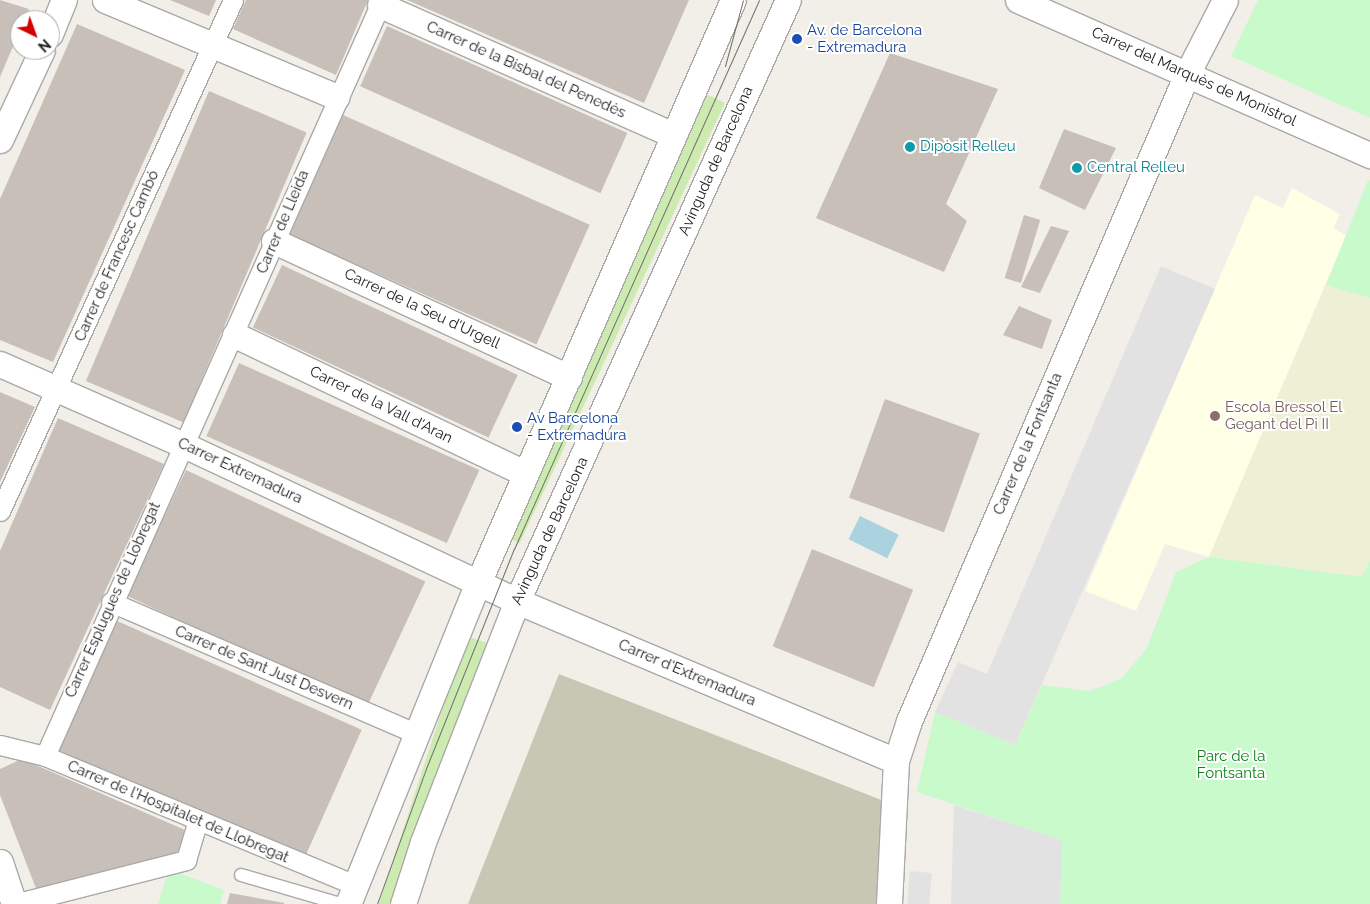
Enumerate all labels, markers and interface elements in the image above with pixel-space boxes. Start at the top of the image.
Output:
north arrow [10,10,60,60]
street label: Carrer de la Bisbal del Penedès [423,18,629,122]
place label: Av. de Barcelona - Extremadura [807,21,922,56]
street label: Carrer del Marquès de Monistrol [1088,23,1300,131]
marker: Av. de Barcelona - Extremadura [791,33,803,45]
text: N [35,36,54,55]
street label: Avinguda de Barcelona [675,84,757,238]
place label: Dipòsit Relleu [920,138,1016,156]
marker: Dipòsit Relleu [904,141,916,153]
place label: Central Relleu [1087,159,1185,177]
marker: Central Relleu [1071,162,1083,174]
street label: Carrer de Lleida [253,167,313,277]
street label: Carrer de Francesc Cambó [71,168,163,344]
street label: Carrer de la Seu d'Urgell [341,265,503,353]
street label: Carrer de la Vall d'Aran [306,362,456,448]
street label: Carrer de la Fontsanta [990,370,1066,518]
place label: Escola Bressol El Gegant del Pi II [1225,398,1343,433]
place label: Av Barcelona - Extremadura [527,409,626,444]
marker: Escola Bressol El Gegant del Pi II [1209,410,1221,422]
marker: Av Barcelona - Extremadura [511,421,523,433]
street label: Carrer Extremadura [175,434,305,508]
street label: Avinguda de Barcelona [508,454,592,608]
street label: Carrer Esplugues de Llobregat [62,499,164,701]
street label: Carrer de Sant Just Desvern [172,622,356,714]
street label: Carrer d'Extremadura [615,636,759,710]
park label: Parc de la Fontsanta [1197,747,1265,782]
street label: Carrer de l'Hospitalet de Llobregat [64,757,292,867]

